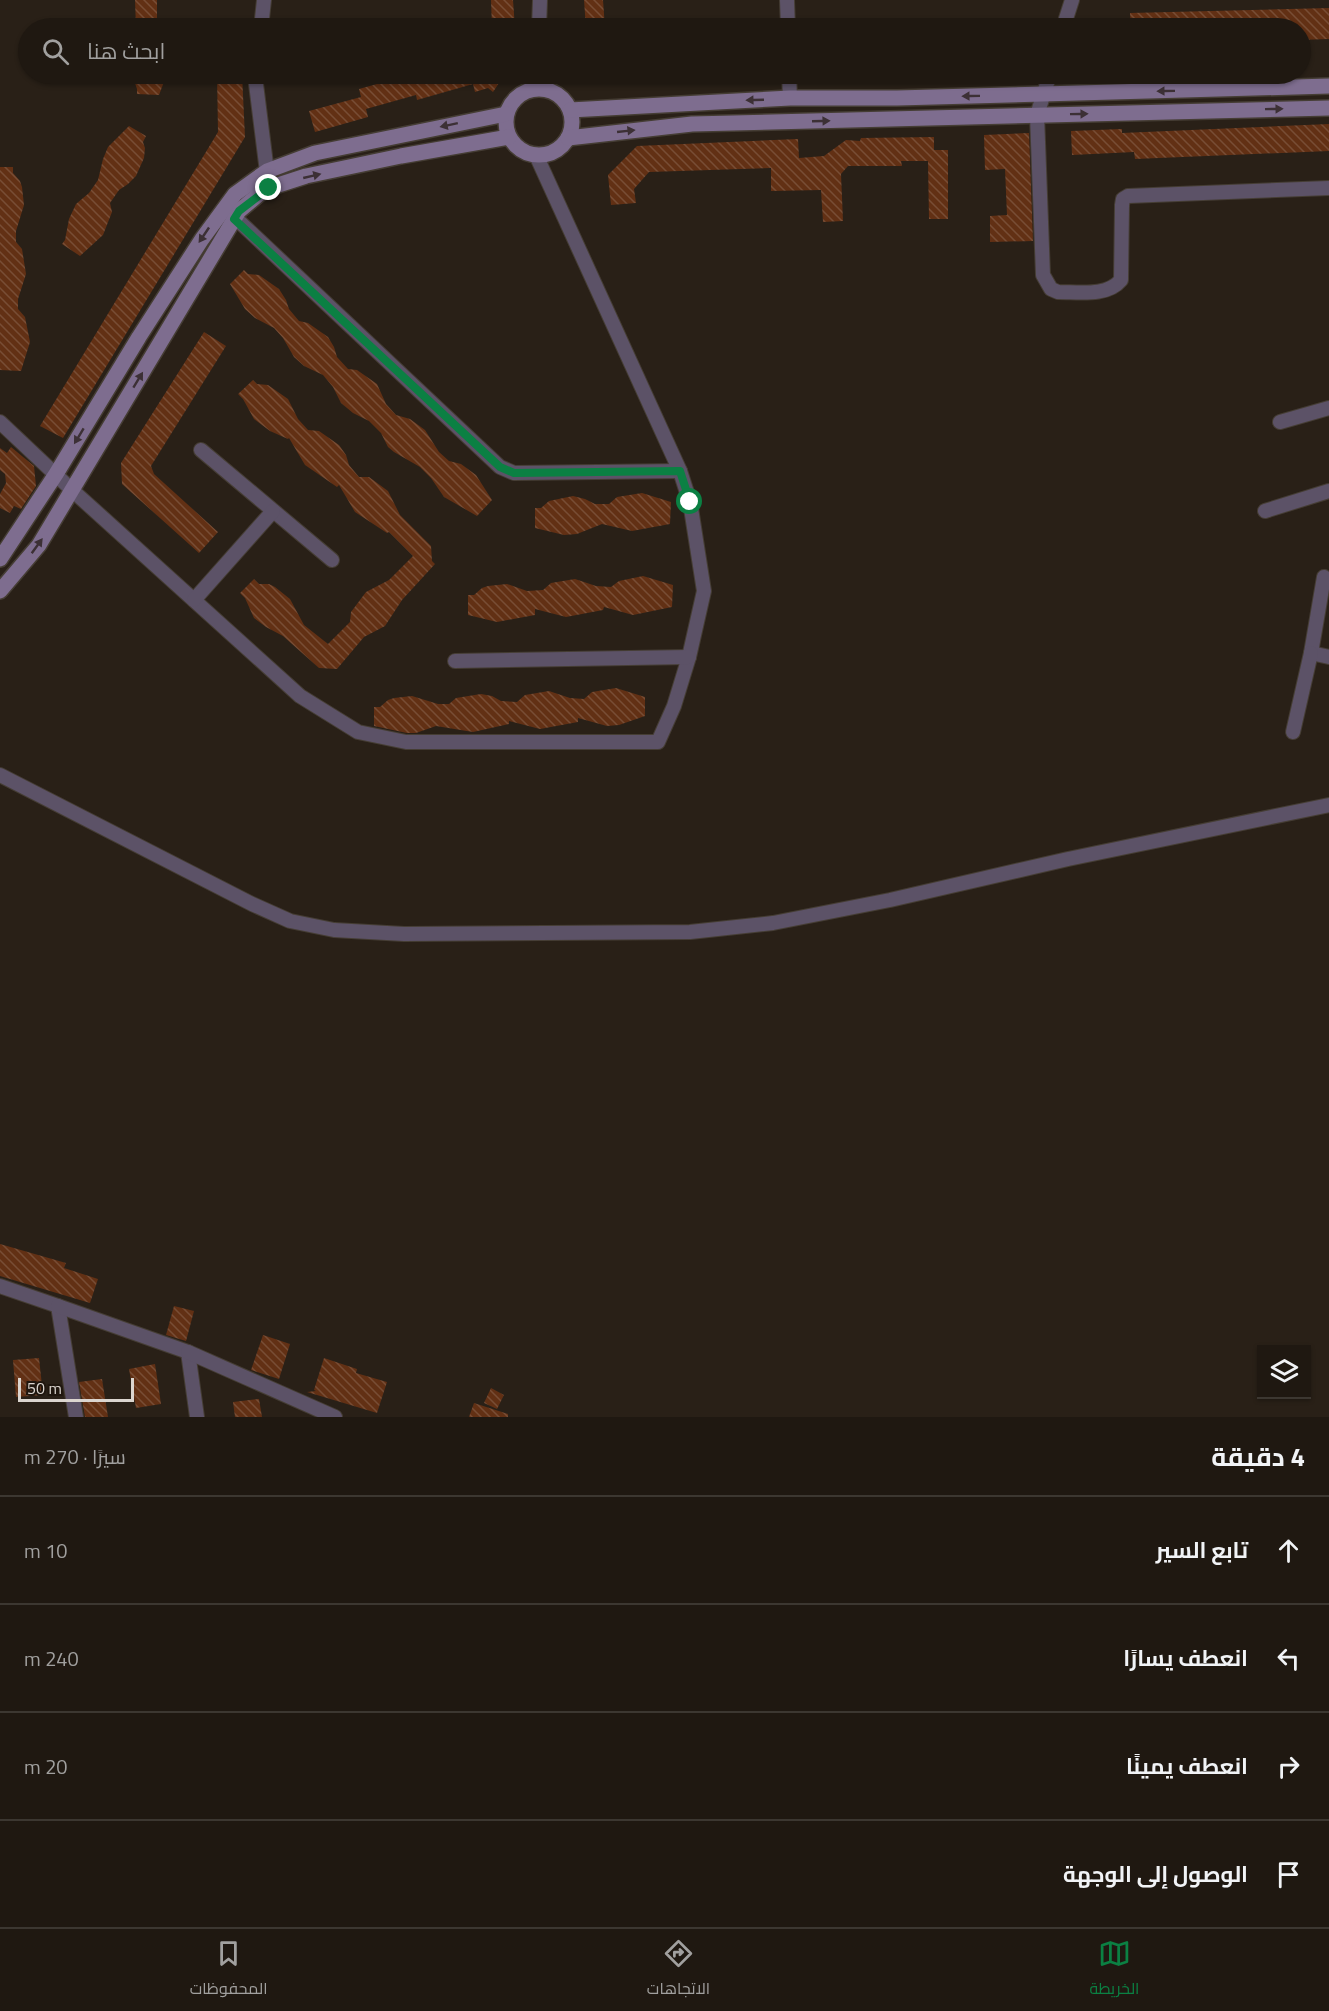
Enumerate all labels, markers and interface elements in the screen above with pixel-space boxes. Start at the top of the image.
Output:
search box [18,18,1311,84]
text: ابحث هنا [87,34,165,68]
icon: search [39,35,72,68]
one-way arrow [1156,86,1175,95]
one-way arrow [961,91,980,100]
one-way arrow [745,95,764,104]
one-way arrow [1264,104,1283,114]
one-way arrow [1069,109,1088,119]
one-way arrow [811,116,830,126]
one-way arrow [439,121,458,130]
one-way arrow [617,126,636,136]
one-way arrow [303,170,321,180]
route end [255,174,281,200]
one-way arrow [199,227,210,244]
one-way arrow [133,372,144,388]
one-way arrow [73,428,84,444]
route start [676,488,702,514]
one-way arrow [31,538,43,554]
map controls [1257,1345,1311,1399]
button: layers [1257,1345,1311,1399]
scale bar [18,1375,134,1402]
text: 50 m [27,1376,62,1400]
text: 4 دقيقة [1211,1437,1305,1476]
text: سيرًا · 270 m [24,1441,126,1472]
text: تابع السير [1156,1533,1248,1567]
icon: ahead [1272,1534,1305,1567]
text: 10 m [24,1535,68,1566]
text: انعطف يسارًا [1123,1641,1248,1675]
icon: left [1272,1642,1305,1675]
text: 240 m [24,1643,79,1674]
text: انعطف يمينًا [1126,1749,1248,1783]
icon: right [1272,1750,1305,1783]
text: 20 m [24,1751,68,1782]
text: الوصول إلى الوجهة [1063,1857,1248,1891]
icon: arrive [1272,1858,1305,1891]
tab: المحفوظات [190,1937,268,2003]
tab: الاتجاهات [647,1937,710,2003]
tab: الخريطة [1089,1937,1139,2003]

